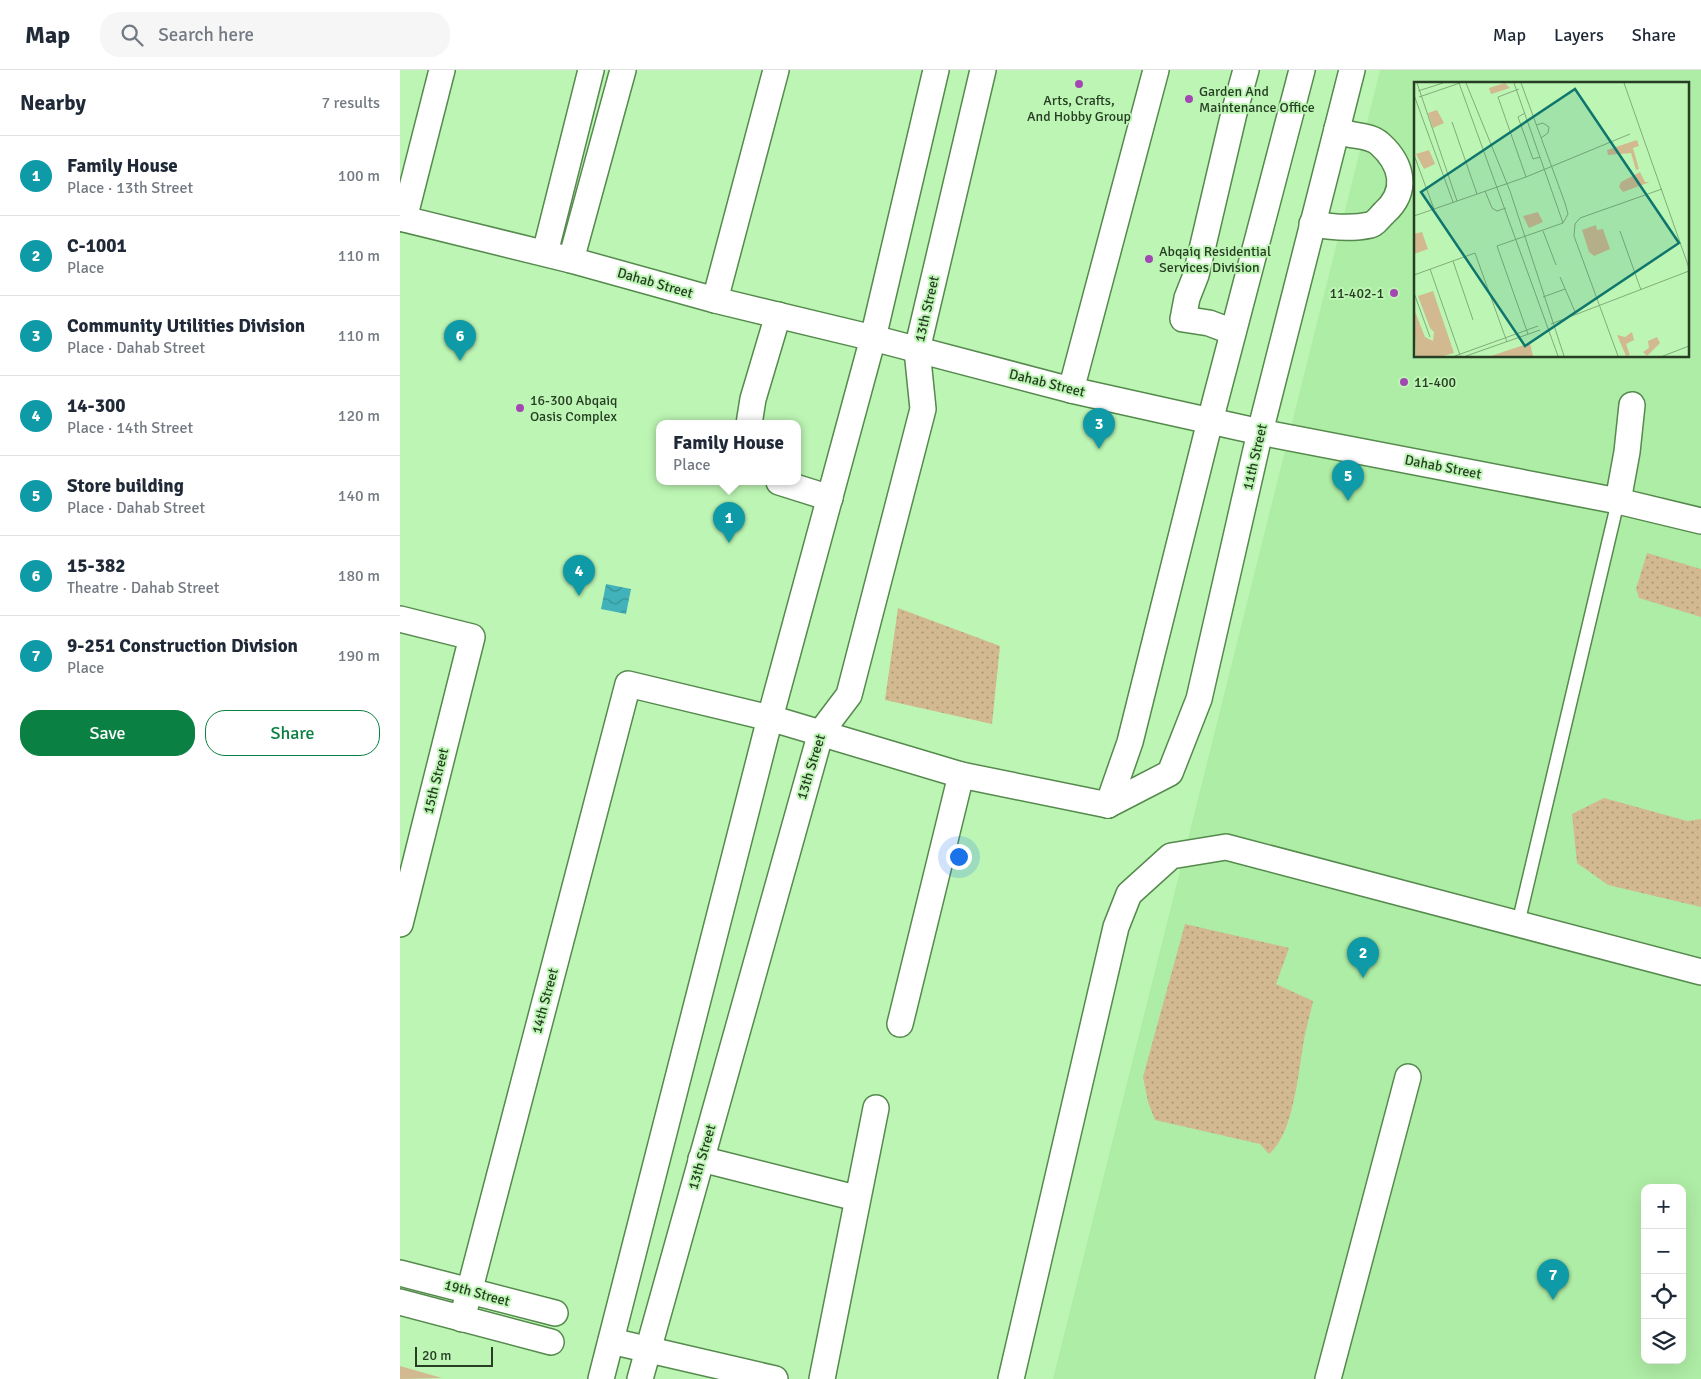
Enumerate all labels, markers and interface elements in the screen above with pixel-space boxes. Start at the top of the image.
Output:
search box [100,12,450,57]
text: Map [25,20,70,50]
icon: search [118,21,146,49]
text: Search here [158,23,254,47]
text: Map [1493,24,1526,46]
text: Layers [1554,24,1604,46]
text: Share [1632,24,1676,46]
marker: Arts, Crafts, And Hobby Group [1073,78,1085,90]
inset map [1414,82,1688,358]
place label: Garden And Maintenance Office [1199,83,1315,116]
text: Nearby [20,90,86,116]
place label: Arts, Crafts, And Hobby Group [1027,92,1131,125]
text: 7 results [321,93,380,113]
marker: Garden And Maintenance Office [1183,93,1195,105]
text: Family House [67,154,178,178]
text: 1 [32,166,40,186]
text: 100 m [338,166,380,186]
text: Place · 13th Street [67,178,193,198]
text: C-1001 [67,234,127,258]
place label: Abqaiq Residential Services Division [1159,243,1271,276]
text: 2 [32,246,40,266]
text: 110 m [338,246,380,266]
marker: Abqaiq Residential Services Division [1143,253,1155,265]
text: Place [67,258,104,278]
street label: Dahab Street [615,264,695,302]
street label: 13th Street [911,274,943,344]
place label: 11-402-1 [1329,285,1384,302]
marker: 11-402-1 [1388,287,1400,299]
text: Community Utilities Division [67,314,305,338]
pin: 6 [444,320,476,361]
text: 3 [32,326,40,346]
text: 110 m [338,326,380,346]
text: Place · Dahab Street [67,338,205,358]
street label: Dahab Street [1007,365,1087,401]
place label: 11-400 [1414,374,1456,391]
marker: 11-400 [1398,376,1410,388]
place label: 16-300 Abqaiq Oasis Complex [530,392,617,425]
text: 14-300 [67,394,125,418]
marker: 16-300 Abqaiq Oasis Complex [514,402,526,414]
text: 4 [32,406,40,426]
text: 120 m [338,406,380,426]
pin: 3 [1083,408,1115,449]
text: Place · 14th Street [67,418,193,438]
popup [656,420,801,485]
street label: 11th Street [1239,422,1271,492]
text: Family House [673,431,784,455]
street label: Dahab Street [1403,451,1483,483]
text: Place [673,455,710,475]
pin: 5 [1332,460,1364,501]
text: Store building [67,474,184,498]
text: 5 [32,486,40,506]
text: 140 m [338,486,380,506]
text: Place · Dahab Street [67,498,205,518]
pin: 1 [713,502,745,543]
text: 15-382 [67,554,125,578]
pin: 4 [563,555,595,596]
text: 6 [32,566,40,586]
text: 180 m [338,566,380,586]
text: Theatre · Dahab Street [67,578,219,598]
text: 9-251 Construction Division [67,634,298,658]
text: 7 [32,646,40,666]
text: 190 m [338,646,380,666]
text: Place [67,658,104,678]
button: Save [20,710,195,756]
button: Share [205,710,380,756]
street label: 13th Street [793,732,829,802]
street label: 15th Street [420,746,452,816]
your location [946,844,972,870]
pin: 2 [1347,937,1379,978]
street label: 14th Street [528,966,562,1036]
street label: 13th Street [685,1122,719,1192]
map controls [1641,1184,1686,1364]
button: + [1641,1184,1686,1229]
button: − [1641,1229,1686,1274]
pin: 7 [1537,1259,1569,1300]
button: locate [1641,1274,1686,1319]
street label: 19th Street [442,1276,512,1310]
button: layers [1641,1319,1686,1364]
scale bar [415,1344,492,1367]
text: 20 m [422,1347,451,1364]

